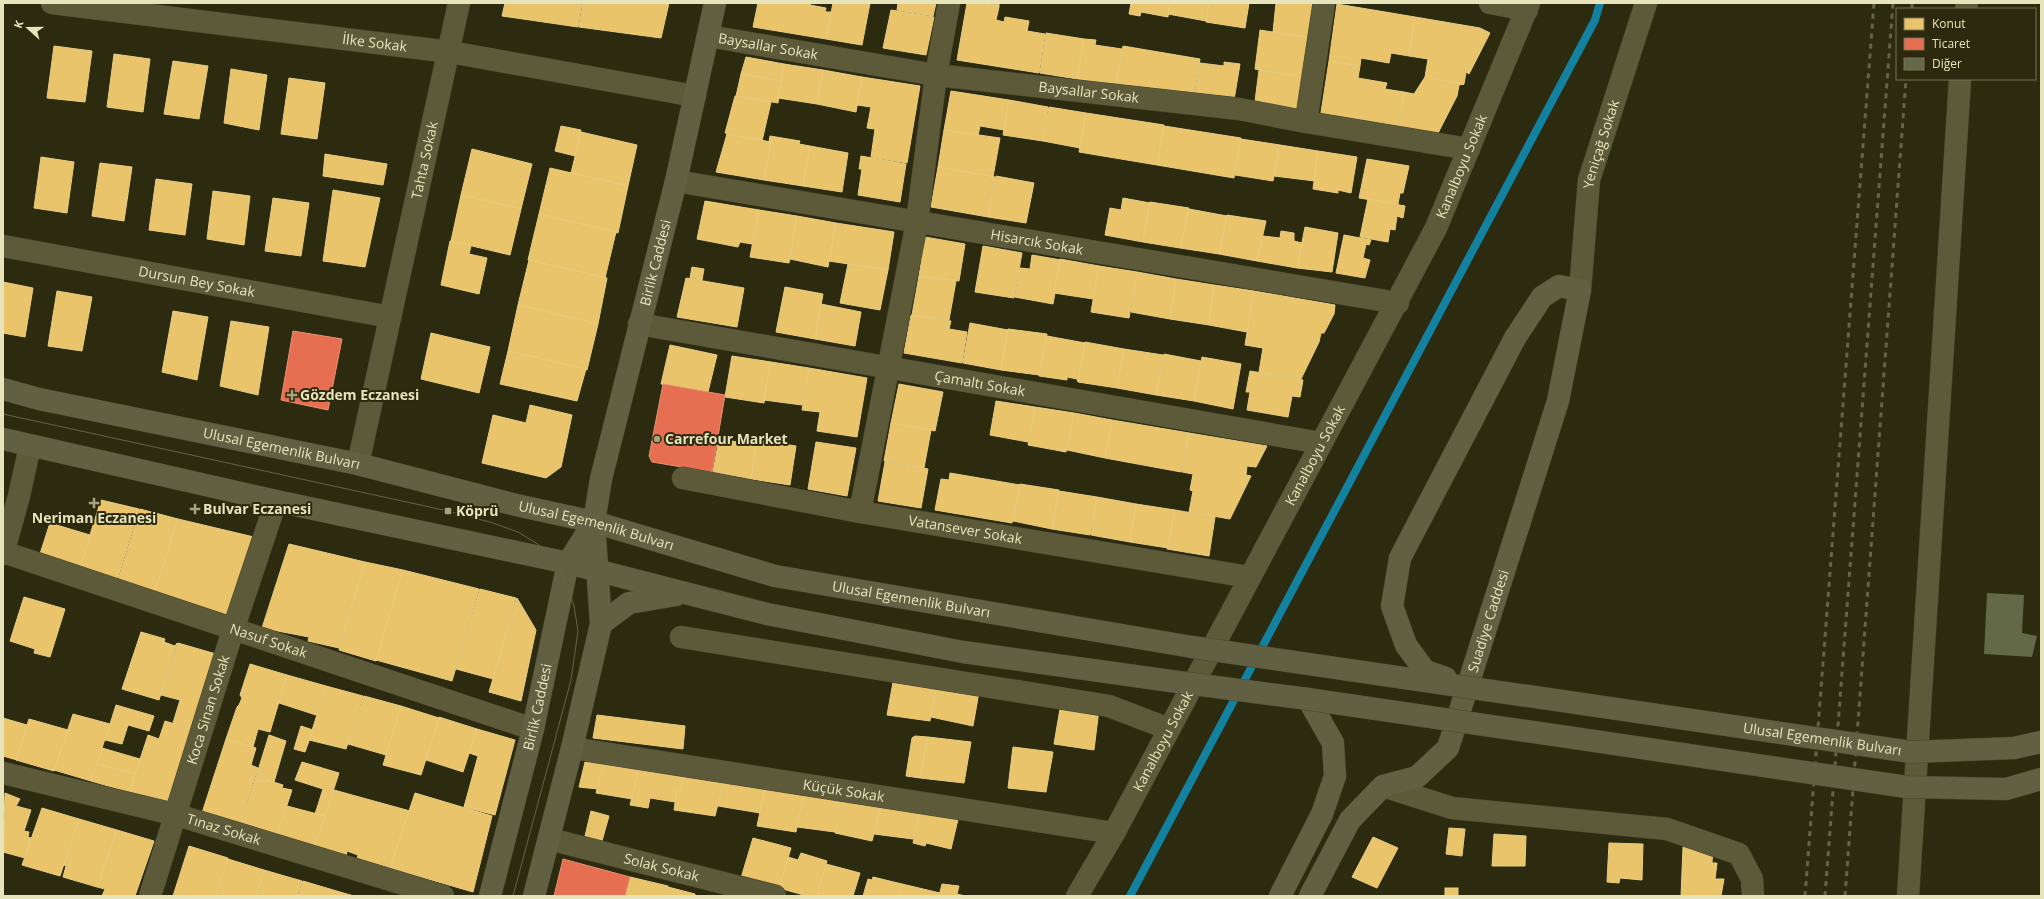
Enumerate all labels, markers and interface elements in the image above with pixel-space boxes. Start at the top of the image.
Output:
north arrow [8,8,48,48]
legend [1896,8,2036,80]
text: Konut [1932,15,1966,32]
text: K [10,17,27,30]
street label: Baysallar Sokak [717,28,820,64]
street label: İlke Sokak [341,29,409,56]
text: Ticaret [1932,35,1970,52]
text: Diğer [1932,55,1962,72]
street label: Baysallar Sokak [1037,77,1141,107]
street label: Yeniçağ Sokak [1578,97,1623,189]
street label: Kanalboyu Sokak [1431,111,1491,221]
street label: Tahta Sokak [406,119,442,201]
street label: Birlik Caddesi [635,217,675,308]
street label: Hisarcık Sokak [989,224,1085,259]
street label: Dursun Bey Sokak [137,261,257,301]
street label: Çamaltı Sokak [933,366,1027,400]
place label: Gözdem Eczanesi [300,385,419,404]
marker: Gözdem Eczanesi [287,390,297,400]
street label: Kanalboyu Sokak [1280,401,1349,509]
street label: Ulusal Egemenlik Bulvarı [201,423,363,473]
place label: Carrefour Market [665,429,788,448]
marker: Carrefour Market [652,434,662,444]
street label: Ulusal Egemenlik Bulvarı [517,496,676,554]
marker: Neriman Eczanesi [89,498,99,508]
place label: Bulvar Eczanesi [203,499,311,518]
place label: Köprü [456,501,498,520]
marker: Bulvar Eczanesi [190,504,200,514]
marker: Köprü [443,506,453,516]
place label: Neriman Eczanesi [32,508,156,527]
street label: Vatansever Sokak [907,510,1024,548]
street label: Suadiye Caddesi [1463,567,1513,675]
street label: Ulusal Egemenlik Bulvarı [831,576,992,621]
street label: Nasuf Sokak [228,618,311,662]
street label: Koca Sinan Sokak [182,652,234,767]
street label: Birlik Caddesi [518,662,556,752]
street label: Kanalboyu Sokak [1128,687,1197,795]
street label: Ulusal Egemenlik Bulvarı [1742,718,1903,760]
street label: Küçük Sokak [802,774,886,806]
street label: Tınaz Sokak [185,809,264,849]
street label: Solak Sokak [622,848,702,886]

